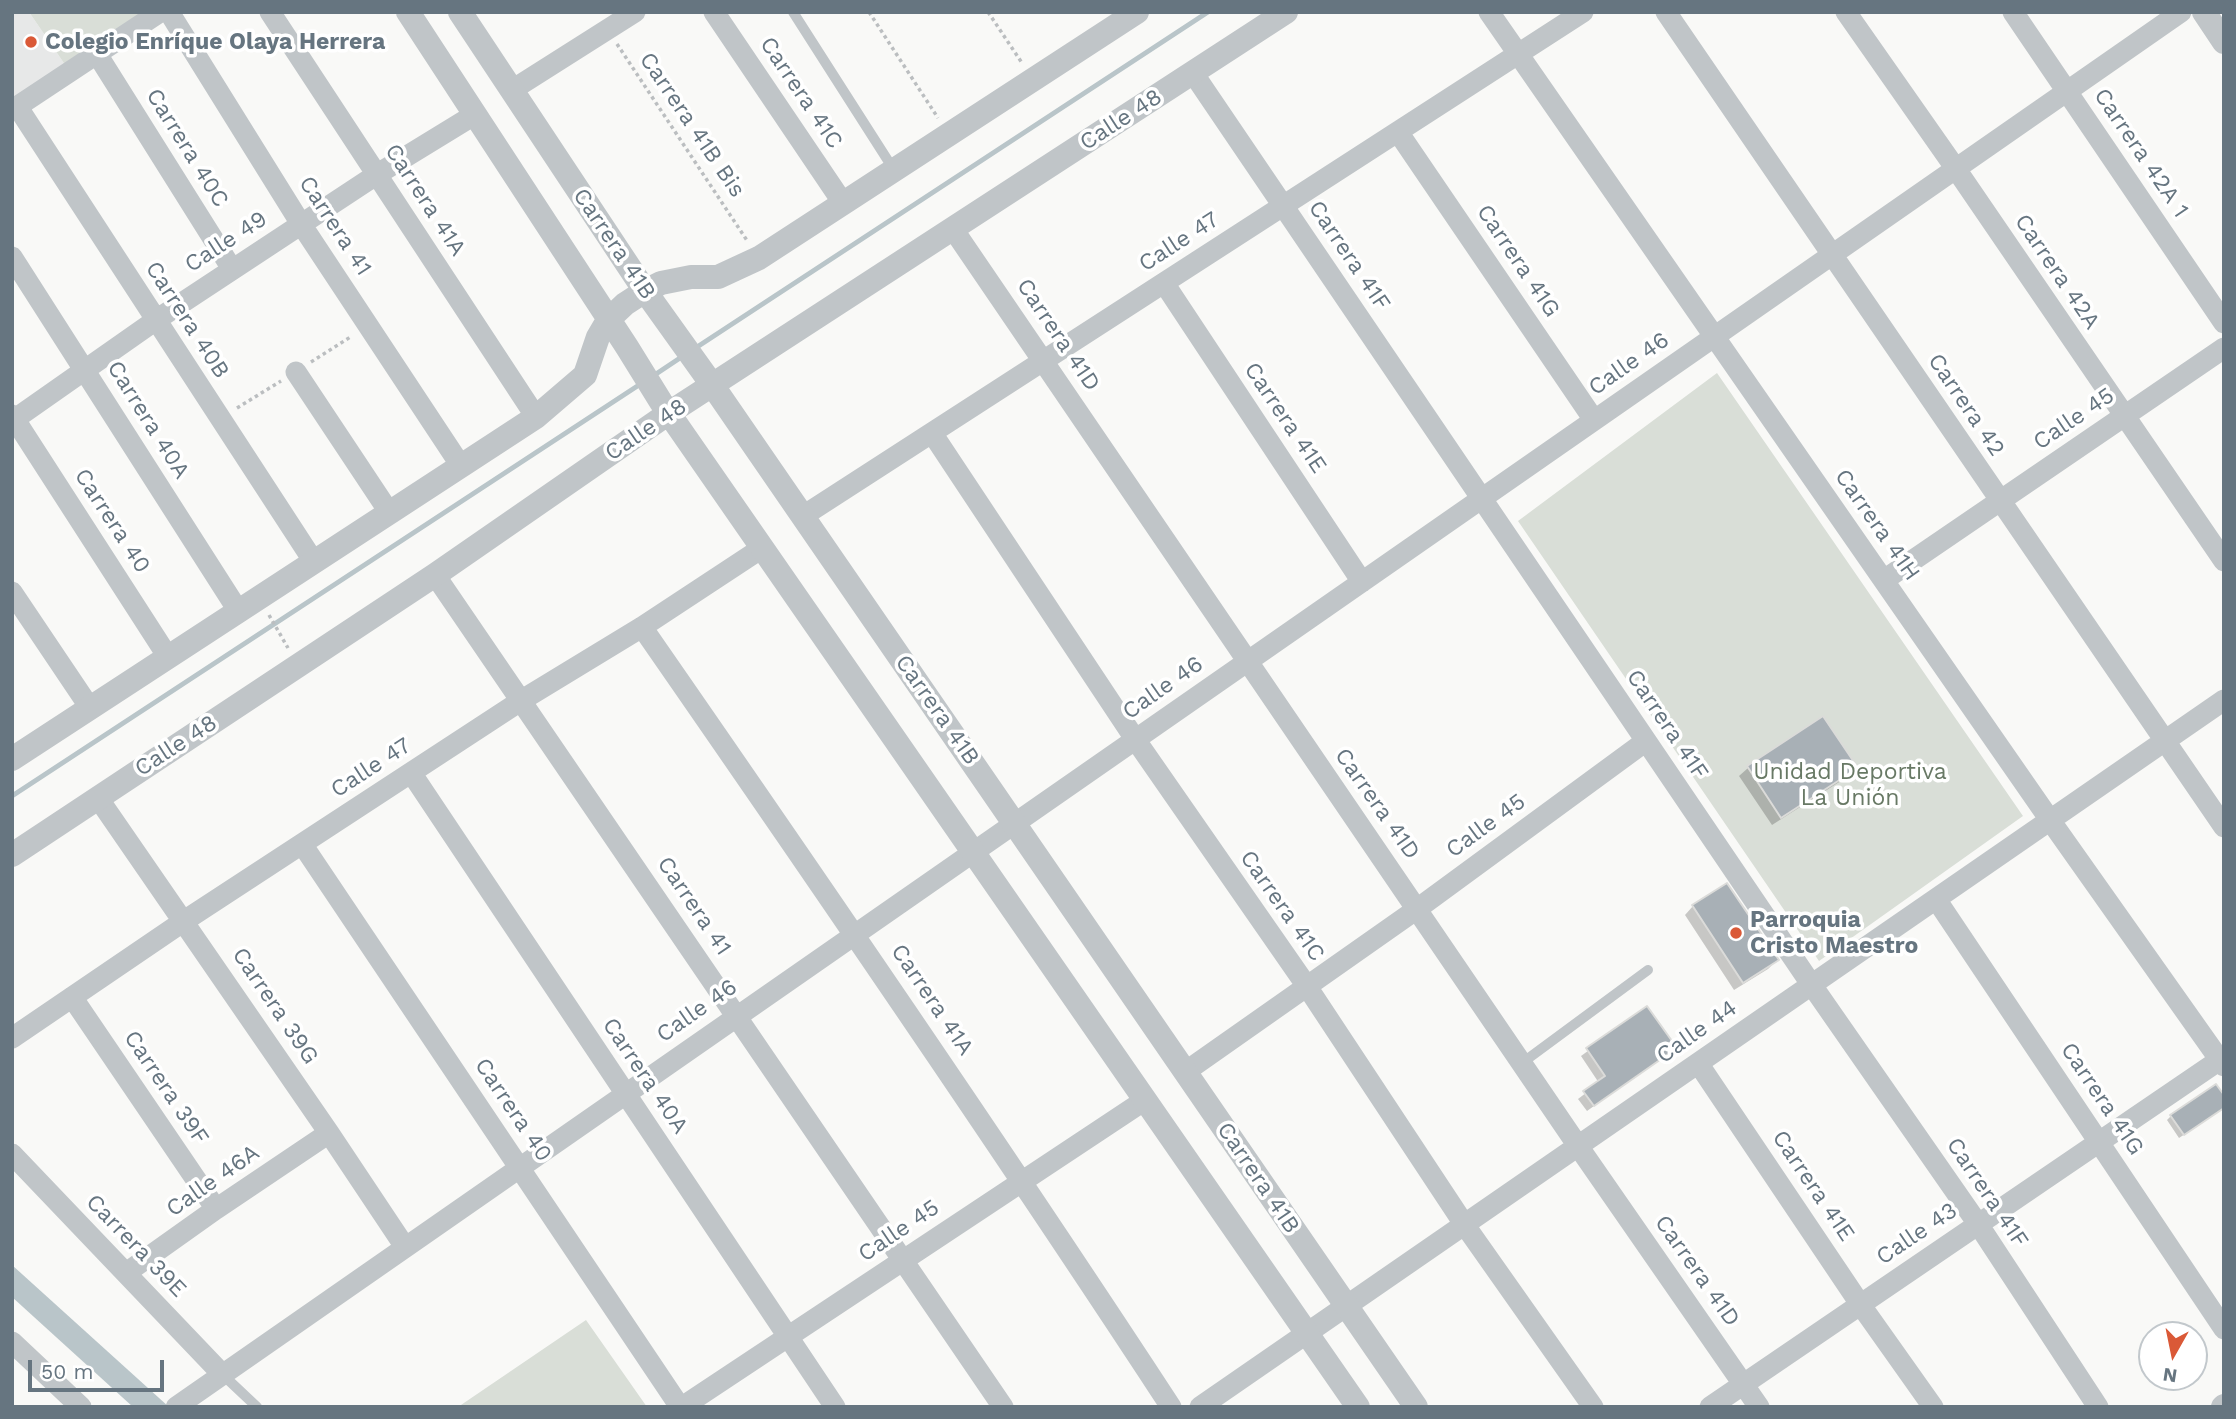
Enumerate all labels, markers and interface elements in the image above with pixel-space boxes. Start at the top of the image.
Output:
place label: Colegio Enríque Olaya Herrera [45,28,385,56]
street label: Carrera 41C [754,32,848,154]
marker: Colegio Enríque Olaya Herrera [23,34,39,50]
street label: Carrera 41B Bis [633,47,751,203]
street label: Calle 48 [1075,83,1167,157]
street label: Carrera 42A 1 [2088,83,2194,223]
street label: Carrera 40C [140,84,234,212]
street label: Carrera 41A [379,139,471,261]
street label: Carrera 41 [293,171,377,281]
street label: Carrera 41B [567,183,661,305]
street label: Carrera 41F [1302,196,1396,316]
street label: Carrera 41G [1470,200,1566,322]
street label: Calle 49 [180,205,272,279]
street label: Calle 47 [1134,206,1224,278]
street label: Carrera 42A [2008,209,2106,335]
street label: Carrera 40B [139,256,235,384]
street label: Carrera 41D [1010,274,1106,396]
street label: Calle 46 [1583,326,1675,402]
street label: Carrera 42 [1922,348,2010,462]
street label: Carrera 40A [101,356,195,484]
street label: Carrera 41E [1238,357,1332,479]
street label: Calle 45 [2028,382,2120,456]
street label: Calle 48 [600,393,692,467]
street label: Carrera 40 [68,464,156,578]
street label: Carrera 41H [1828,464,1926,586]
street label: Carrera 41B [889,650,985,770]
street label: Calle 46 [1117,650,1209,726]
street label: Carrera 41F [1620,665,1714,785]
street label: Calle 48 [130,709,222,783]
street label: Calle 47 [326,732,416,804]
street label: Carrera 41D [1329,743,1425,865]
park label: Unidad Deportiva La Unión [1753,758,1947,812]
street label: Calle 45 [1441,788,1531,864]
street label: Carrera 41C [1234,845,1330,967]
street label: Carrera 41 [651,851,737,961]
place label: Parroquia Cristo Maestro [1750,906,1918,960]
marker: Parroquia Cristo Maestro [1728,925,1744,941]
street label: Carrera 41A [885,939,979,1061]
street label: Carrera 39G [226,942,324,1070]
street label: Calle 46 [651,973,743,1049]
street label: Calle 44 [1651,994,1743,1070]
street label: Carrera 40A [596,1013,694,1139]
street label: Carrera 39F [118,1026,214,1150]
street label: Carrera 41G [2054,1038,2150,1160]
street label: Carrera 40 [468,1053,558,1167]
street label: Carrera 41B [1211,1117,1305,1239]
street label: Carrera 41E [1766,1125,1860,1247]
street label: Carrera 41F [1940,1133,2034,1253]
street label: Calle 46A [161,1139,265,1223]
street label: Carrera 39E [80,1189,192,1303]
street label: Calle 45 [853,1194,945,1268]
street label: Calle 43 [1871,1197,1963,1271]
street label: Carrera 41D [1649,1210,1745,1332]
north arrow [2138,1321,2208,1391]
scale bar [32,1346,168,1390]
text: 50 m [41,1359,93,1384]
text: N [2161,1363,2179,1388]

